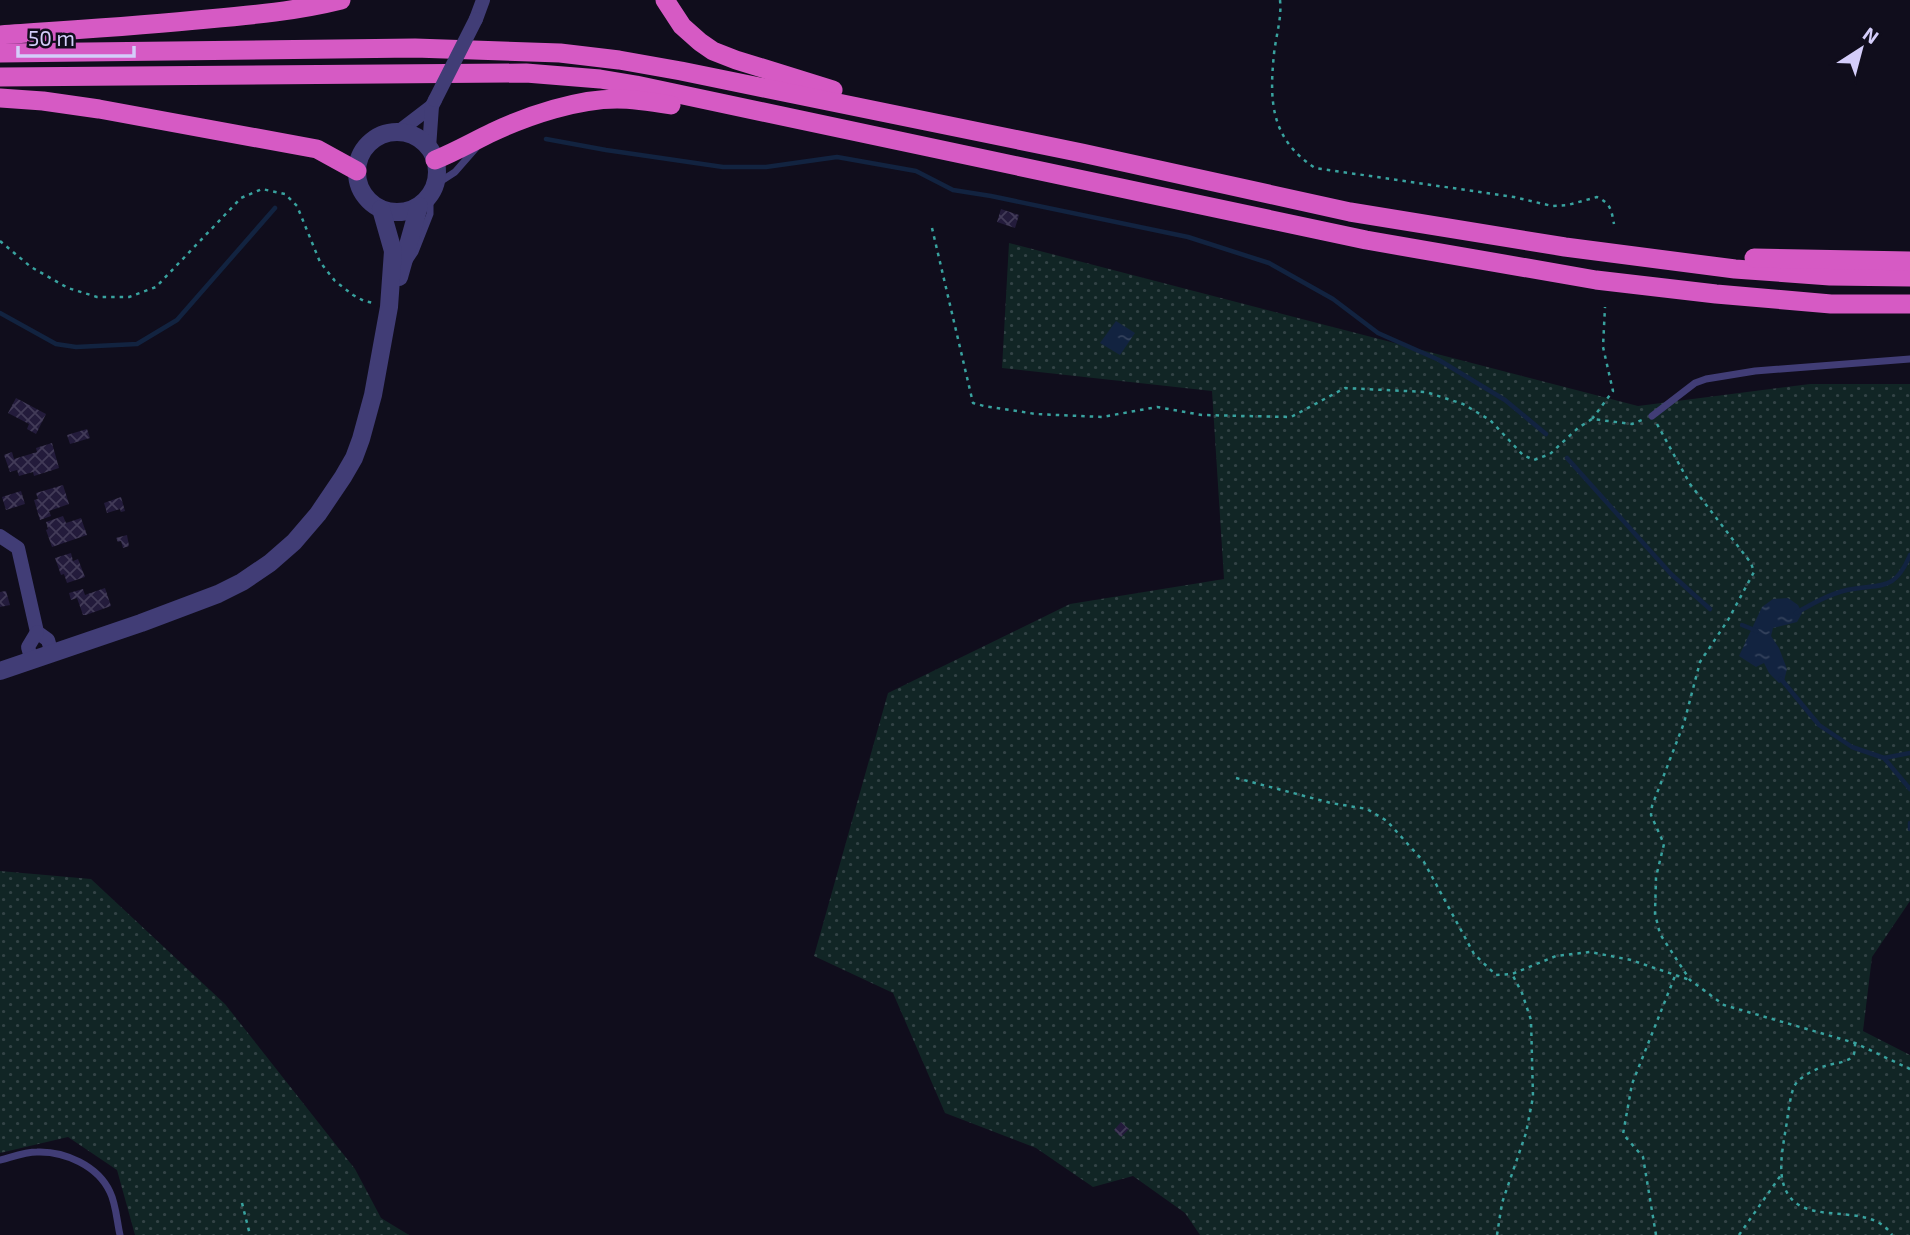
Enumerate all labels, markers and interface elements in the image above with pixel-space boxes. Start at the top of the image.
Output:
scale bar [18,14,133,58]
north arrow [1826,14,1896,84]
text: N [1859,22,1884,48]
text: 50 m [28,25,75,50]

